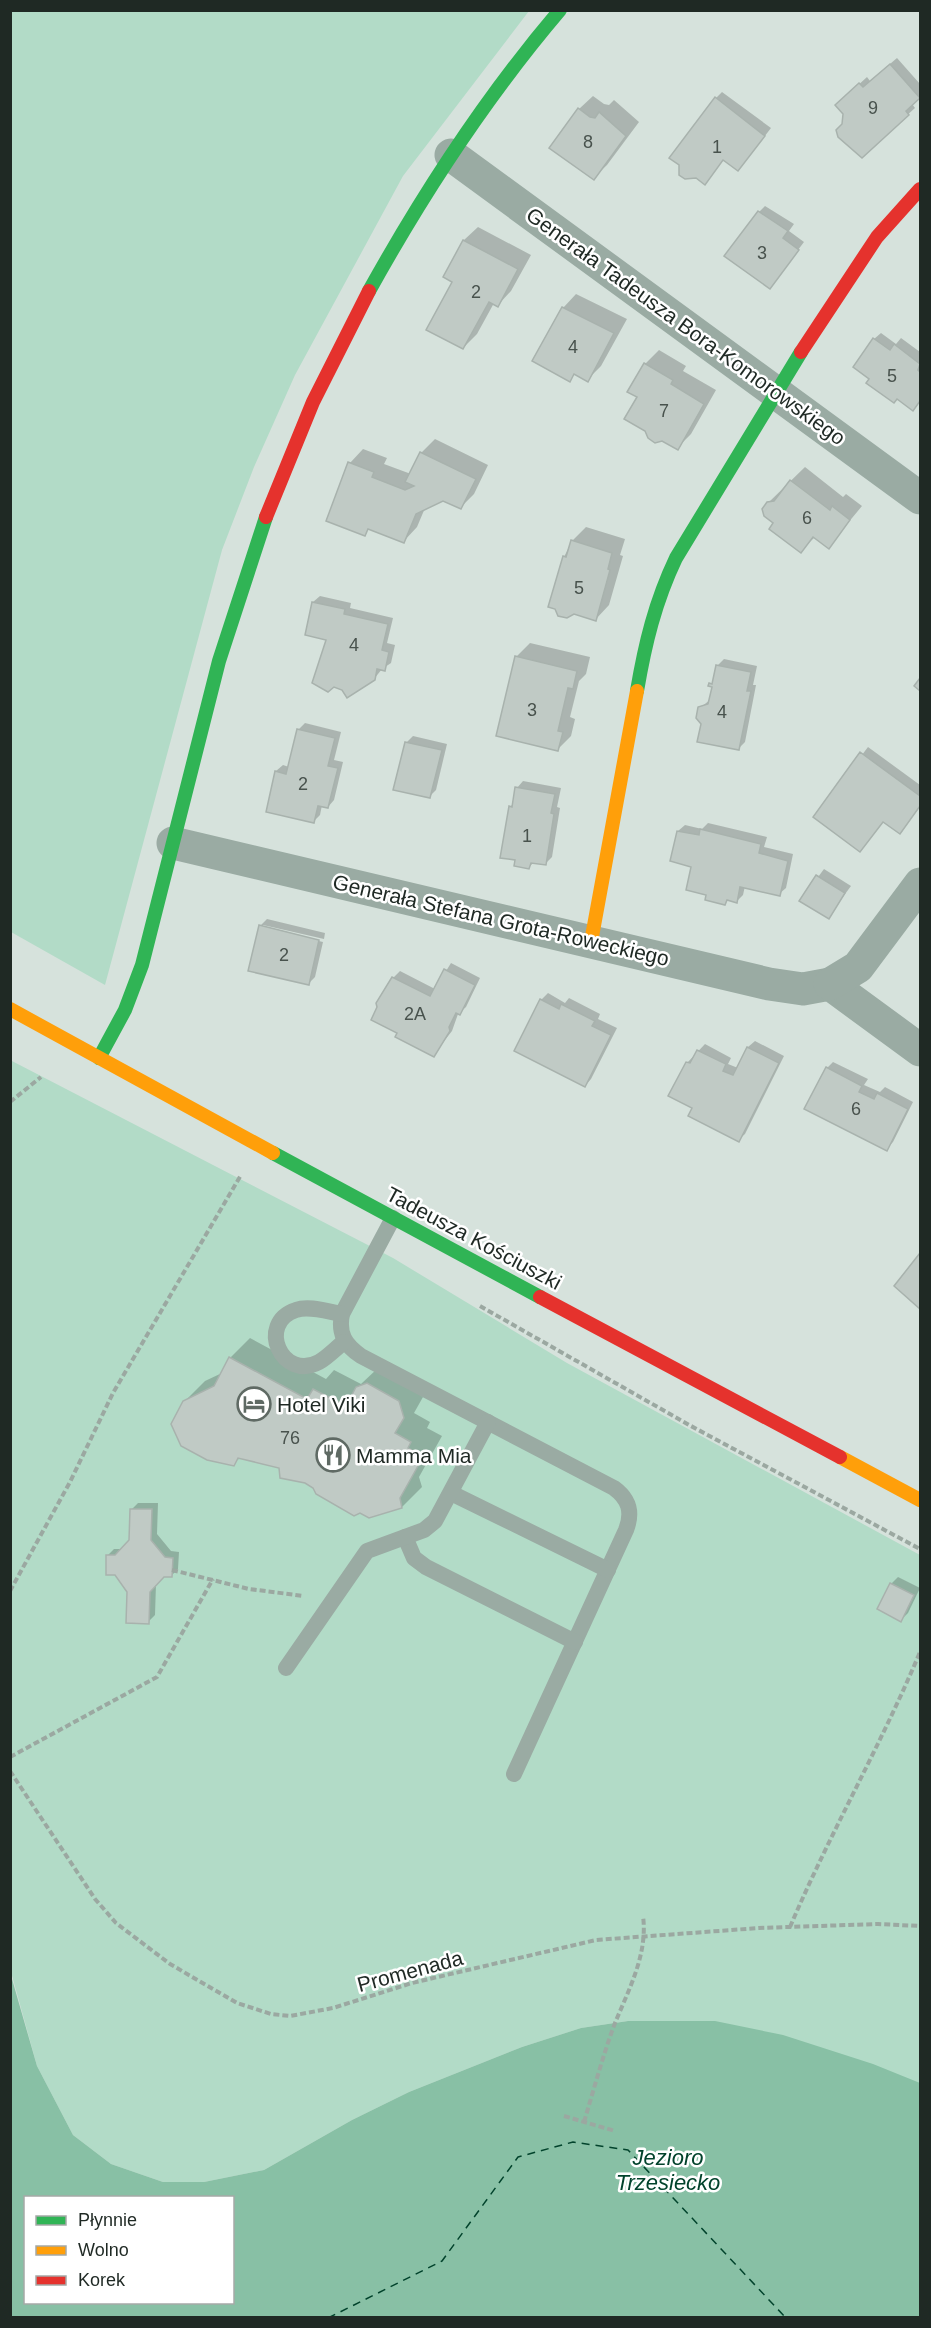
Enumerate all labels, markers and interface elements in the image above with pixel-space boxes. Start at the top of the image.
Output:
house number: 9 [868,98,878,118]
house number: 8 [583,132,593,152]
house number: 1 [712,137,722,157]
street label: Generała Tadeusza Bora-Komorowskiego [522,203,850,449]
house number: 3 [757,243,767,263]
house number: 2 [471,282,481,302]
house number: 4 [568,337,578,357]
house number: 5 [887,366,897,386]
house number: 7 [659,401,669,421]
house number: 6 [802,508,812,528]
house number: 5 [574,578,584,598]
house number: 4 [349,635,359,655]
house number: 3 [527,700,537,720]
house number: 4 [717,702,727,722]
house number: 2 [298,774,308,794]
house number: 1 [522,826,532,846]
street label: Generała Stefana Grota-Roweckiego [331,870,671,970]
house number: 2 [279,945,289,965]
house number: 2A [404,1004,426,1024]
house number: 6 [851,1099,861,1119]
street label: Tadeusza Kościuszki [383,1182,565,1294]
hotel icon: Hotel Viki [236,1386,272,1422]
place label: Hotel Viki [277,1393,365,1416]
house number: 76 [280,1428,300,1448]
restaurant icon: Mamma Mia [315,1437,351,1473]
place label: Mamma Mia [356,1444,472,1467]
street label: Promenada [355,1946,466,1996]
water label: Jezioro Trzesiecko [616,2145,720,2195]
legend [24,2196,234,2304]
text: Płynnie [78,2210,137,2230]
text: Wolno [78,2240,129,2260]
text: Korek [78,2270,126,2290]

